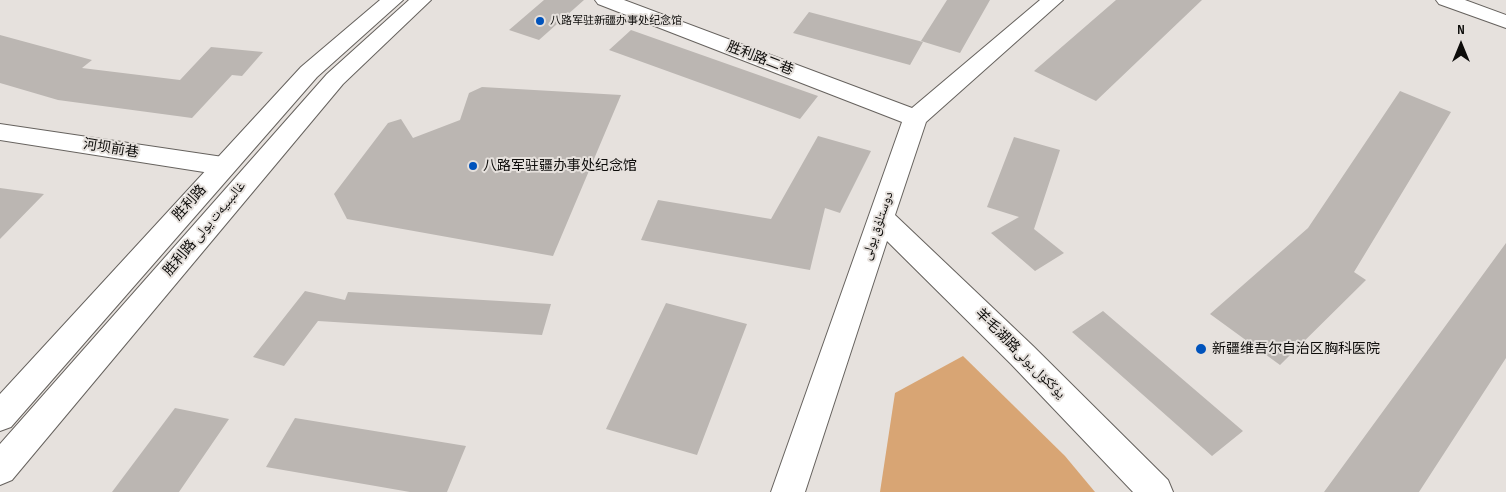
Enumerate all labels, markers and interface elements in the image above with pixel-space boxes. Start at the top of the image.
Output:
place label: 八路军驻新疆办事处纪念馆 [550,14,682,28]
marker: 八路军驻新疆办事处纪念馆 [534,15,546,27]
north arrow [1436,20,1486,70]
text: N [1457,21,1465,38]
street label: 胜利路二巷 [724,39,796,79]
street label: 河坝前巷 [82,136,140,162]
place label: 八路军驻疆办事处纪念馆 [483,158,637,174]
marker: 八路军驻疆办事处纪念馆 [467,160,479,172]
street label: 胜利路 غالىبىيەت يولى [161,178,249,280]
street label: 胜利路 [170,182,210,224]
street label: دوستلۇق يولى [858,189,898,263]
street label: 羊毛湖路يۇڭكۆل يولى [971,305,1069,403]
place label: 新疆维吾尔自治区胸科医院 [1212,341,1380,357]
marker: 新疆维吾尔自治区胸科医院 [1194,342,1208,356]

